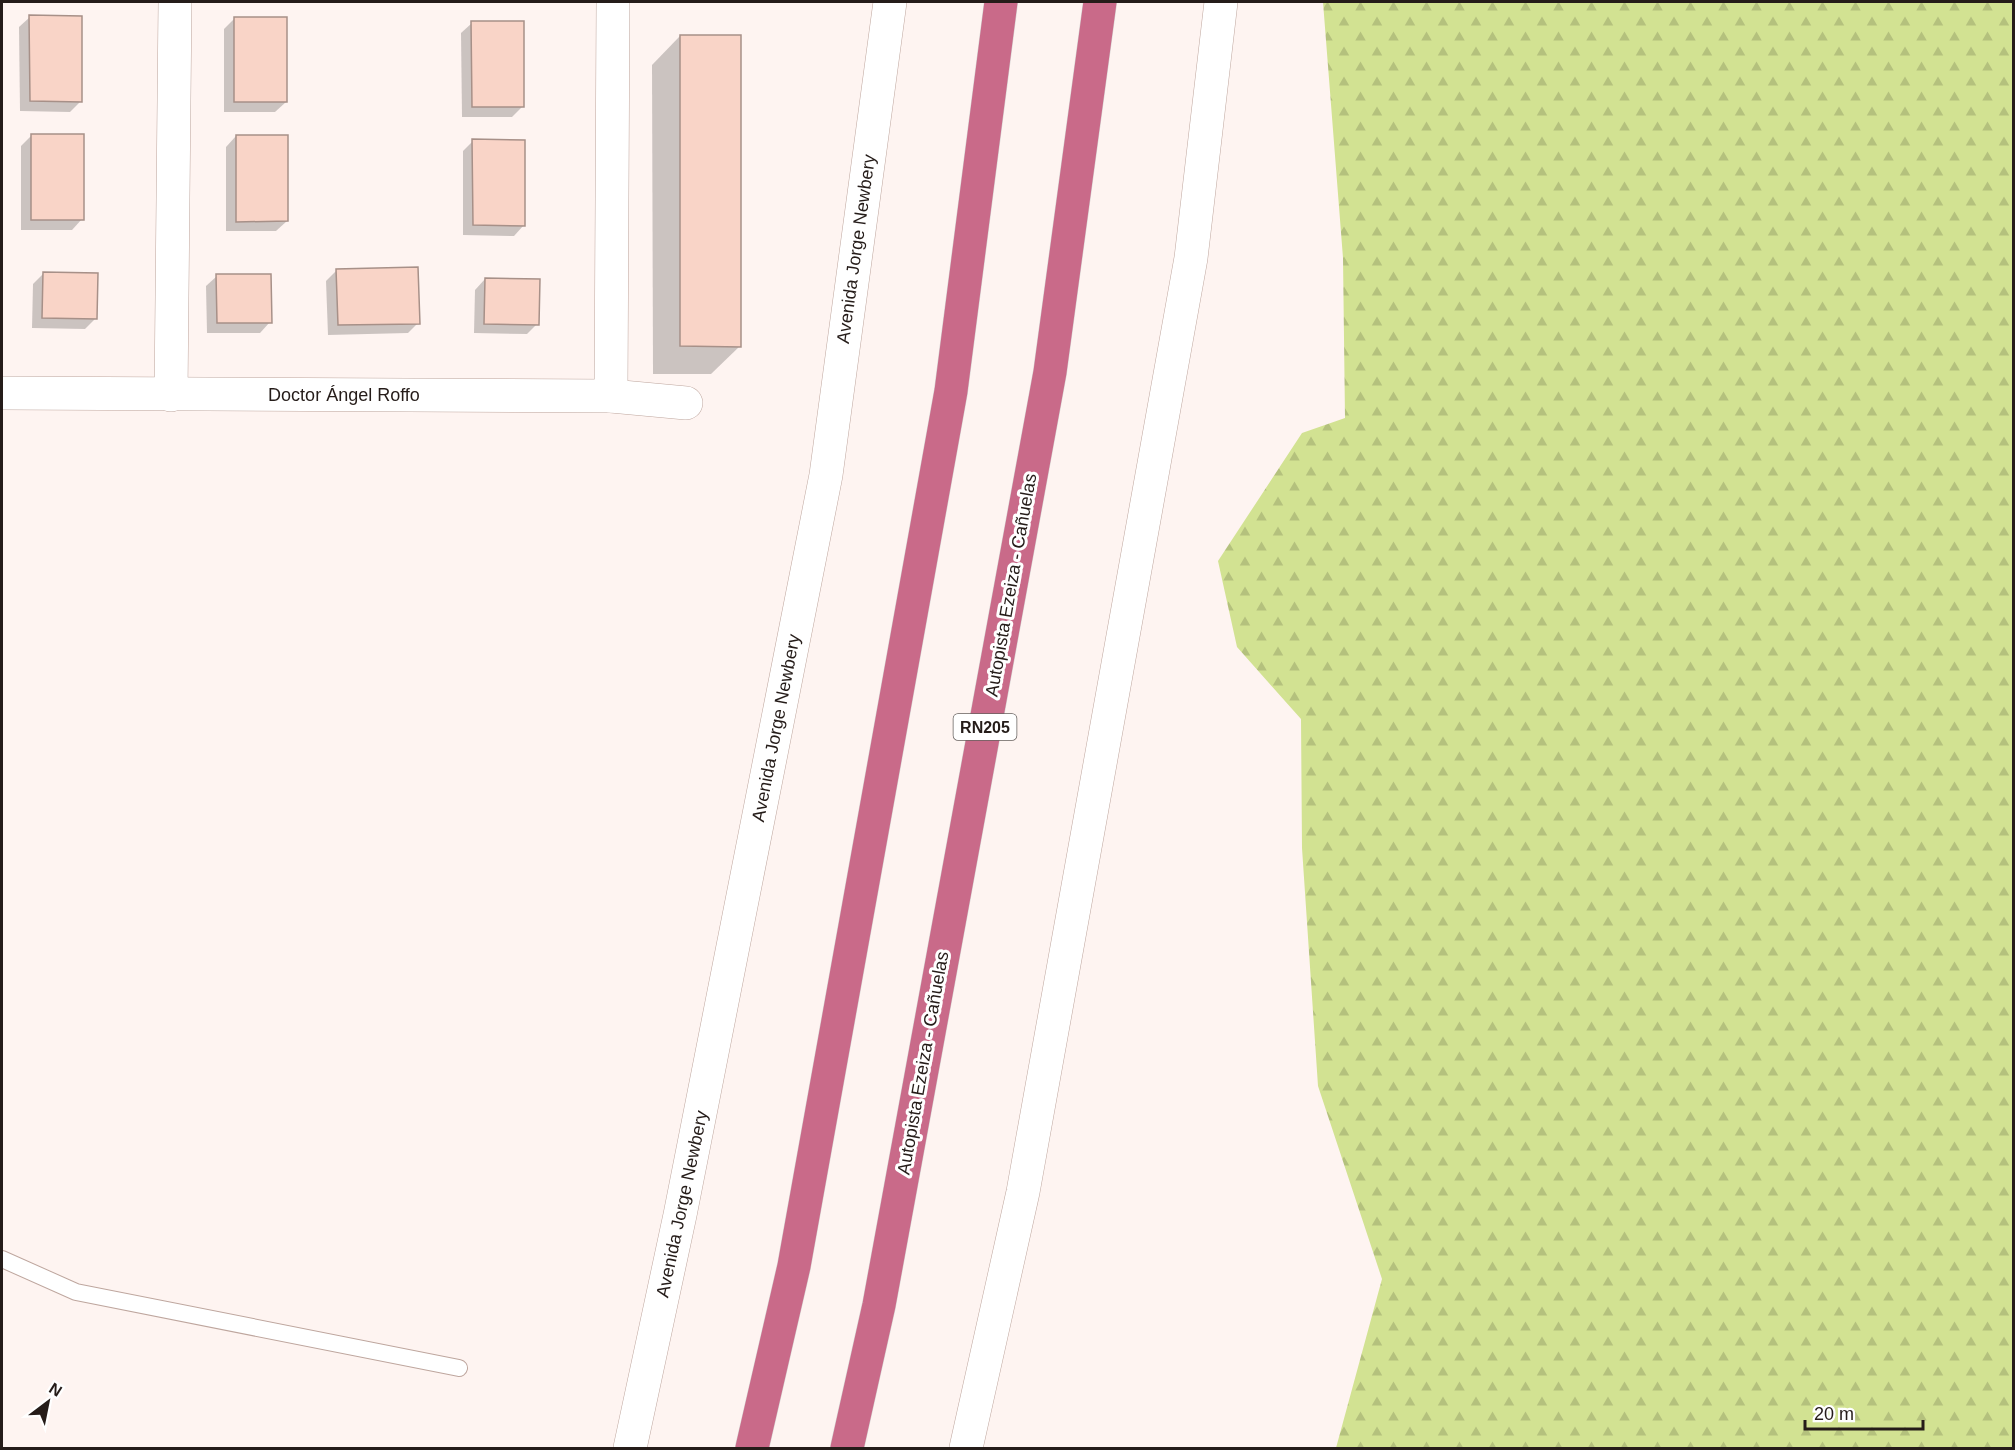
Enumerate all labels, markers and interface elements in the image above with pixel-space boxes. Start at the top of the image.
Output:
street label: Avenida Jorge Newbery [833,153,879,345]
street label: Doctor Ángel Roffo [268,385,420,405]
street label: Autopista Ezeiza - Cañuelas [982,472,1040,698]
street label: Avenida Jorge Newbery [748,632,804,824]
road number: RN205 [954,714,1016,740]
street label: Autopista Ezeiza - Cañuelas [894,950,952,1176]
street label: Avenida Jorge Newbery [652,1109,712,1299]
north arrow [18,1372,78,1432]
text: N [46,1379,65,1400]
scale bar [1805,1393,1924,1431]
text: 20 m [1814,1404,1854,1424]

